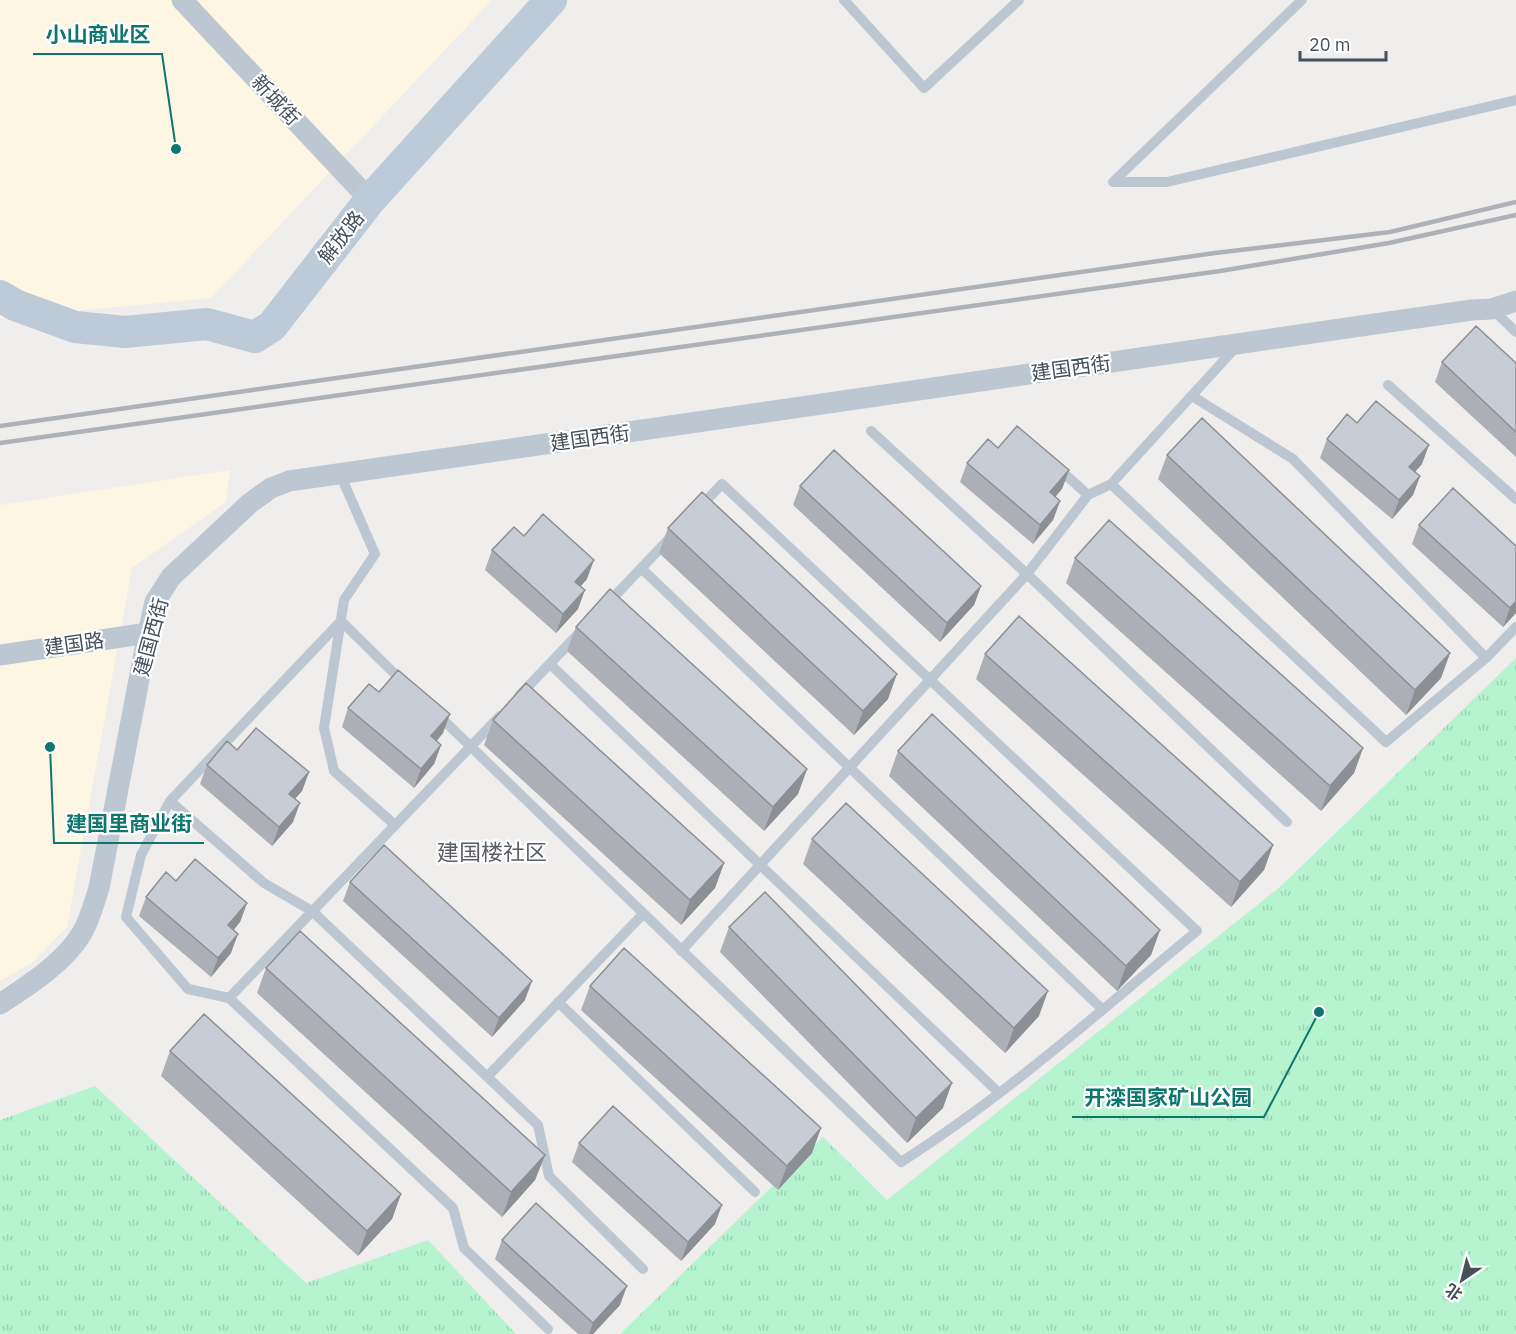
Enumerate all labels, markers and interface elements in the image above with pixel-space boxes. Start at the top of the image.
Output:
callout: 小山商业区 [33,15,162,54]
text: 小山商业区 [46,20,151,48]
scale bar [1300,24,1386,62]
text: 20 m [1309,33,1351,56]
street label: 新城街 [246,69,307,131]
street label: 解放路 [311,205,370,269]
street label: 建国西街 [1029,349,1112,386]
street label: 建国西街 [548,419,631,456]
street label: 建国西街 [127,595,174,679]
street label: 建国路 [42,626,106,661]
callout: 建国里商业街 [54,804,204,843]
text: 建国里商业街 [66,809,192,837]
district label: 建国楼社区 [437,837,547,866]
callout: 开滦国家矿山公园 [1072,1078,1264,1117]
text: 开滦国家矿山公园 [1084,1083,1252,1111]
north arrow [1432,1250,1492,1310]
text: 北 [1441,1280,1466,1305]

